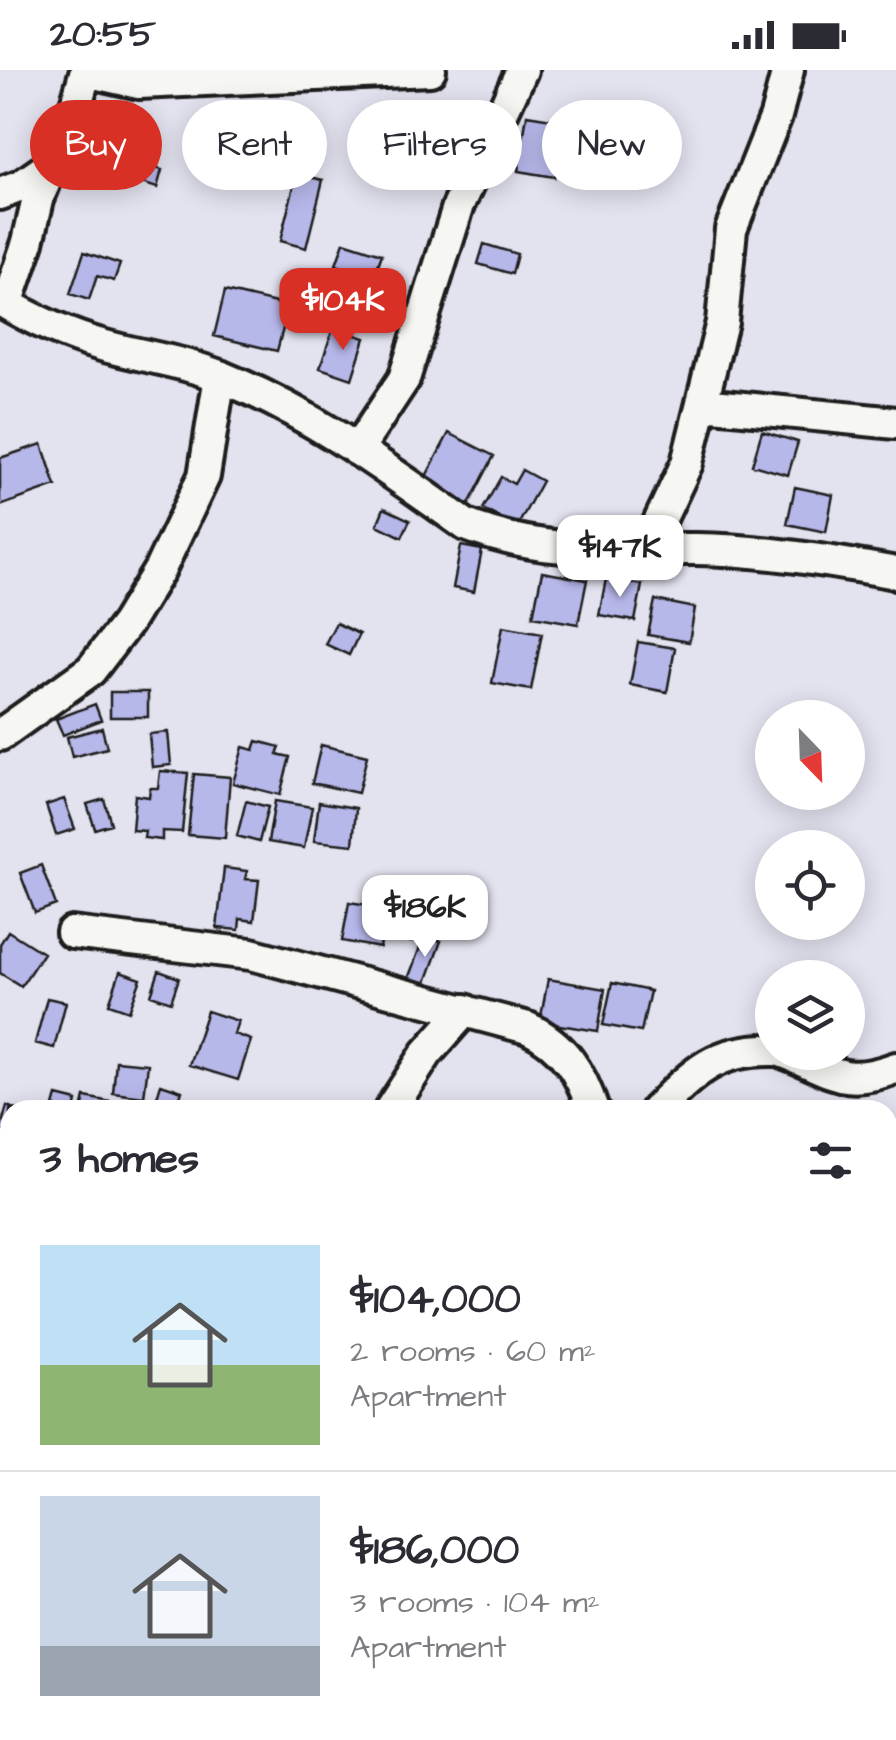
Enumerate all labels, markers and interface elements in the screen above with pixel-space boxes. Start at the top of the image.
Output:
text: 20:55 [50,9,156,61]
chip: Buy [30,100,162,190]
chip: Rent [182,100,327,190]
chip: Filters [347,100,522,190]
chip: New [542,100,682,190]
pin: $104K [273,268,413,353]
text: $104K [301,278,385,323]
pin: $147K [550,515,690,600]
text: $147K [579,525,661,570]
north arrow [755,700,865,810]
map controls [755,700,865,1070]
button: locate [755,830,865,940]
pin: $186K [355,875,495,960]
text: $186K [384,885,466,930]
button: layers [755,960,865,1070]
text: 3 homes [40,1131,199,1189]
icon: filters [803,1133,858,1188]
text: $104,000 [350,1271,521,1329]
icon: home [120,1285,240,1405]
text: 2 rooms · 60 m² [350,1329,596,1374]
text: Apartment [350,1374,506,1419]
text: $186,000 [350,1522,519,1580]
icon: home [120,1536,240,1656]
text: 3 rooms · 104 m² [350,1580,600,1625]
text: Apartment [350,1625,506,1670]

